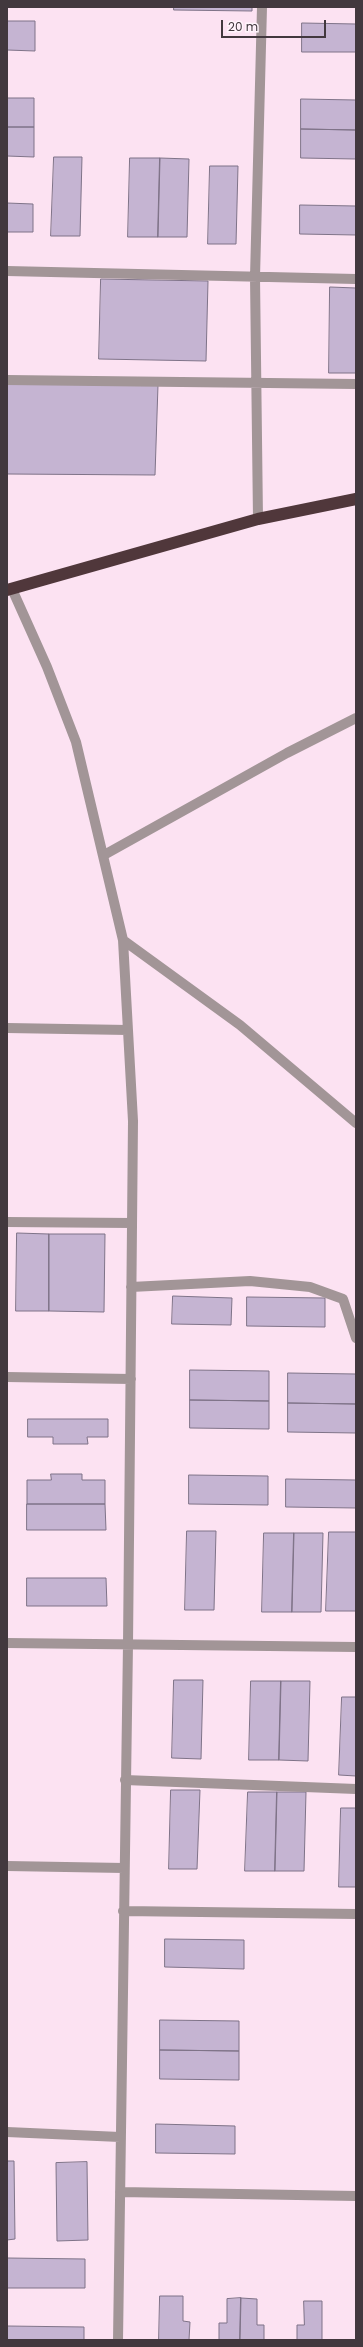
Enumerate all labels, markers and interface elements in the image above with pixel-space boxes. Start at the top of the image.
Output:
scale bar [223,12,328,38]
text: 20 m [228,18,258,35]

